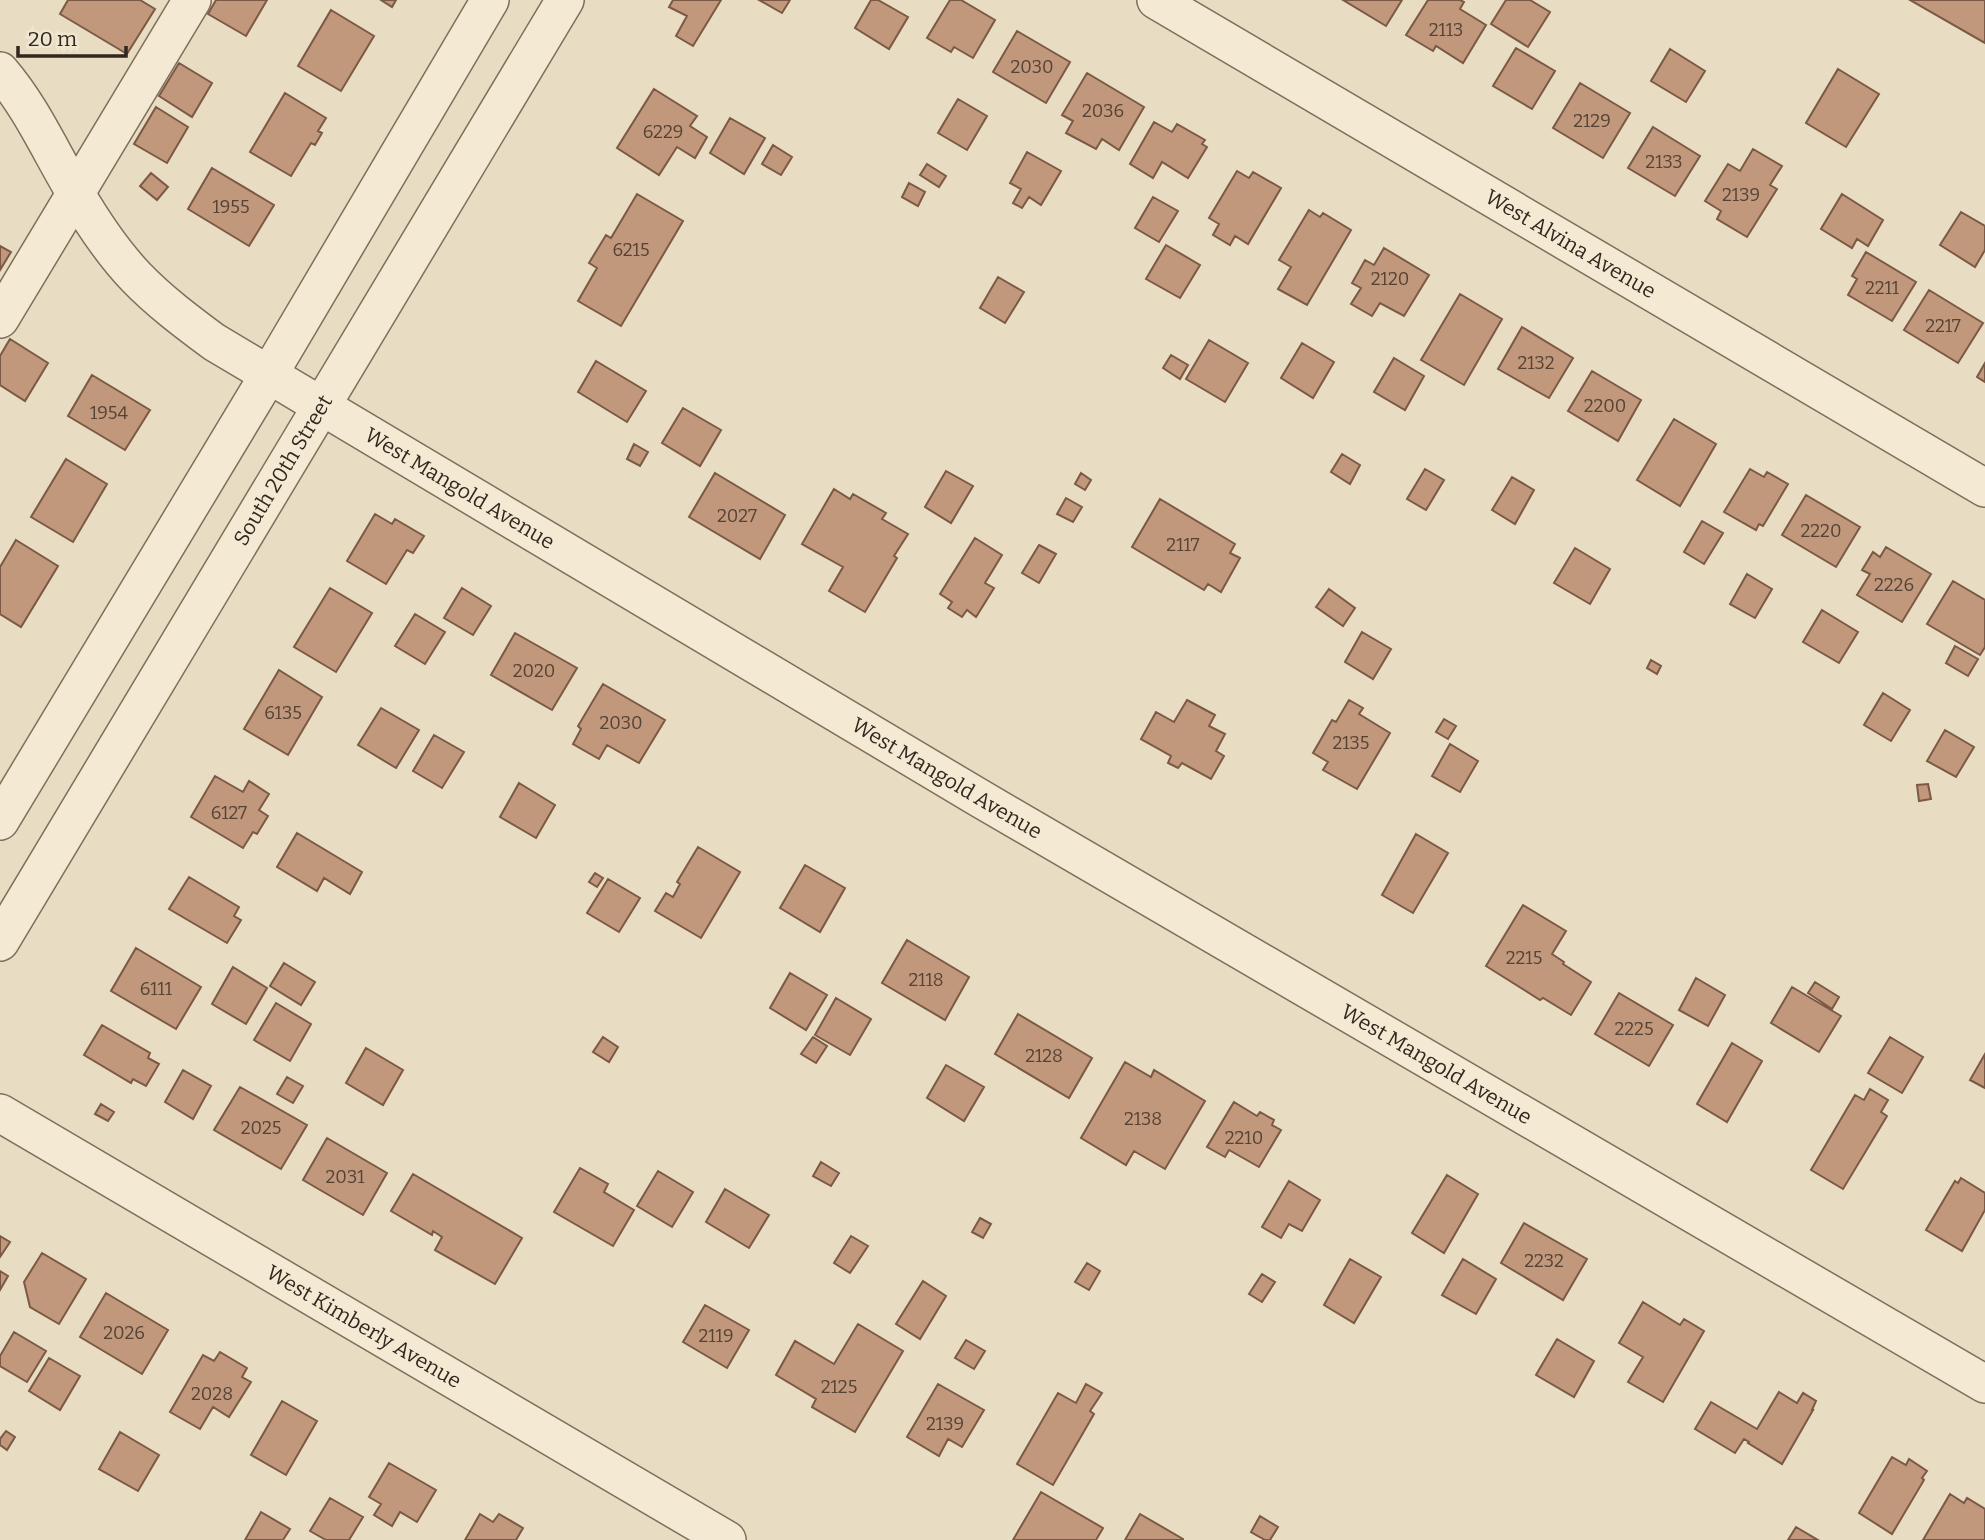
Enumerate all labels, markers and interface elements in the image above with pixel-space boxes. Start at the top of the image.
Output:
scale bar [18,14,126,58]
house number: 2113 [1429,19,1463,41]
text: 20 m [28,26,77,52]
house number: 2030 [1010,56,1054,78]
house number: 2036 [1082,100,1124,122]
house number: 2129 [1573,110,1611,132]
house number: 6229 [643,121,683,143]
house number: 2133 [1645,151,1683,173]
street label: West Alvina Avenue [1480,184,1661,304]
house number: 2139 [1722,184,1760,206]
house number: 1955 [212,196,250,218]
house number: 6215 [612,239,650,261]
house number: 2120 [1371,268,1409,290]
house number: 2211 [1865,277,1900,299]
house number: 2217 [1925,315,1961,337]
house number: 2132 [1517,352,1555,374]
street label: South 20th Street [228,390,338,550]
house number: 2200 [1584,395,1626,417]
house number: 1954 [90,402,128,424]
street label: West Mangold Avenue [360,422,559,555]
house number: 2027 [717,505,757,527]
house number: 2220 [1801,520,1841,542]
house number: 2117 [1166,534,1200,556]
house number: 2226 [1874,574,1914,596]
house number: 2020 [513,660,555,682]
house number: 6135 [264,702,302,724]
house number: 2030 [599,712,643,734]
street label: West Mangold Avenue [847,712,1047,845]
house number: 2135 [1333,732,1369,754]
house number: 6127 [211,802,247,824]
house number: 2215 [1506,947,1542,969]
house number: 2118 [908,969,944,991]
house number: 6111 [140,978,173,1000]
street label: West Mangold Avenue [1336,999,1537,1130]
house number: 2225 [1615,1018,1654,1040]
house number: 2128 [1025,1045,1063,1067]
house number: 2138 [1124,1108,1162,1130]
house number: 2025 [241,1117,281,1139]
house number: 2210 [1225,1127,1263,1149]
house number: 2031 [326,1166,365,1188]
house number: 2232 [1524,1250,1564,1272]
street label: West Kimberly Avenue [262,1259,466,1394]
house number: 2026 [103,1322,145,1344]
house number: 2119 [699,1325,733,1347]
house number: 2125 [821,1376,857,1398]
house number: 2028 [191,1383,233,1405]
house number: 2139 [926,1413,964,1435]

